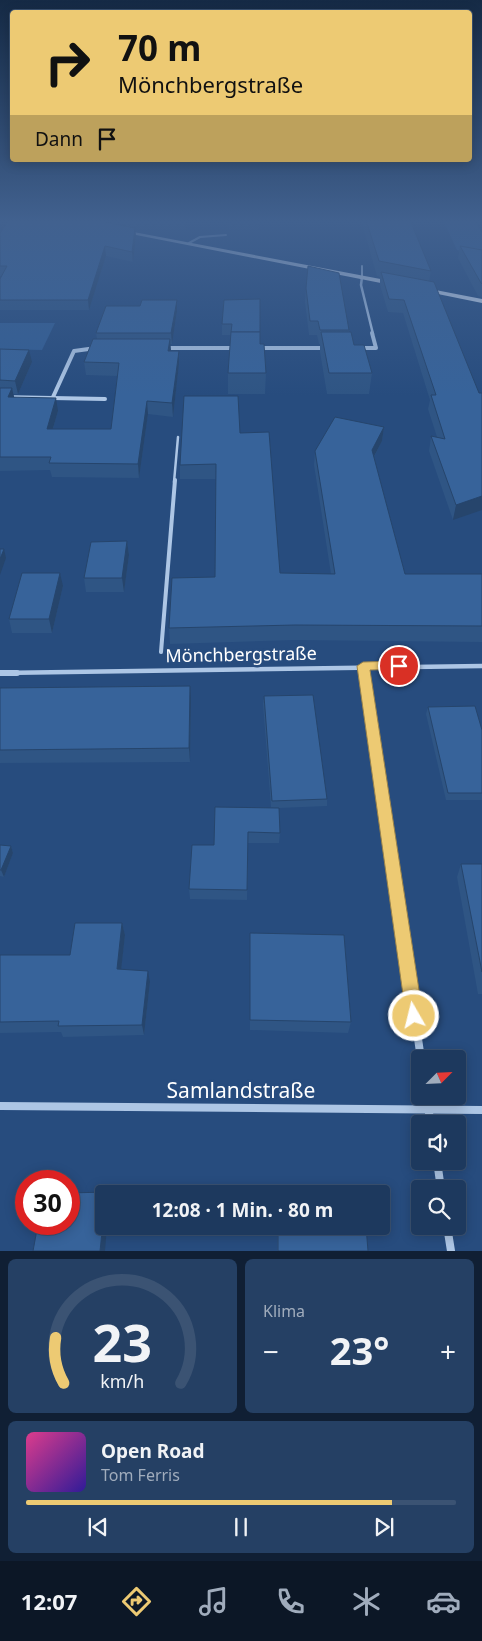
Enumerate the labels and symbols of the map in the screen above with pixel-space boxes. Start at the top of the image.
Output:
street label: Mönchbergstraße [165,641,317,667]
pin [378,645,420,687]
position arrow [387,989,439,1041]
north arrow [411,1050,466,1105]
street label: Samlandstraße [167,1076,315,1104]
speed limit sign: 30 [15,1170,80,1235]

